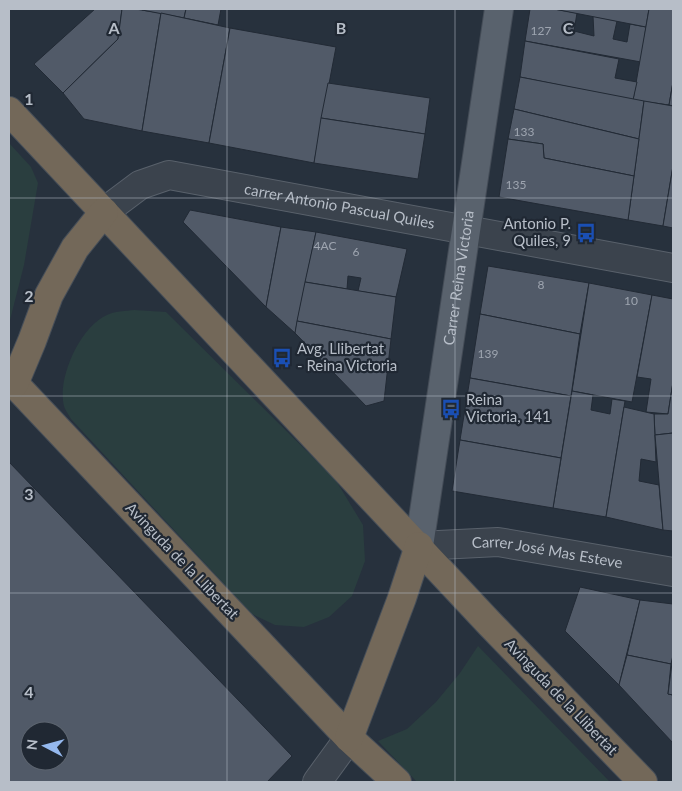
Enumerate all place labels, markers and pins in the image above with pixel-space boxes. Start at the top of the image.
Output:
place label: Antonio P. Quiles, 9 [503,214,571,249]
bus stop icon: Antonio P. Quiles, 9 [575,222,597,244]
place label: Avg. Llibertat - Reina Victoria [297,339,397,374]
bus stop icon: Avg. Llibertat - Reina Victoria [271,347,293,369]
place label: Reina Victoria, 141 [466,390,551,425]
bus stop icon: Reina Victoria, 141 [440,398,462,420]

